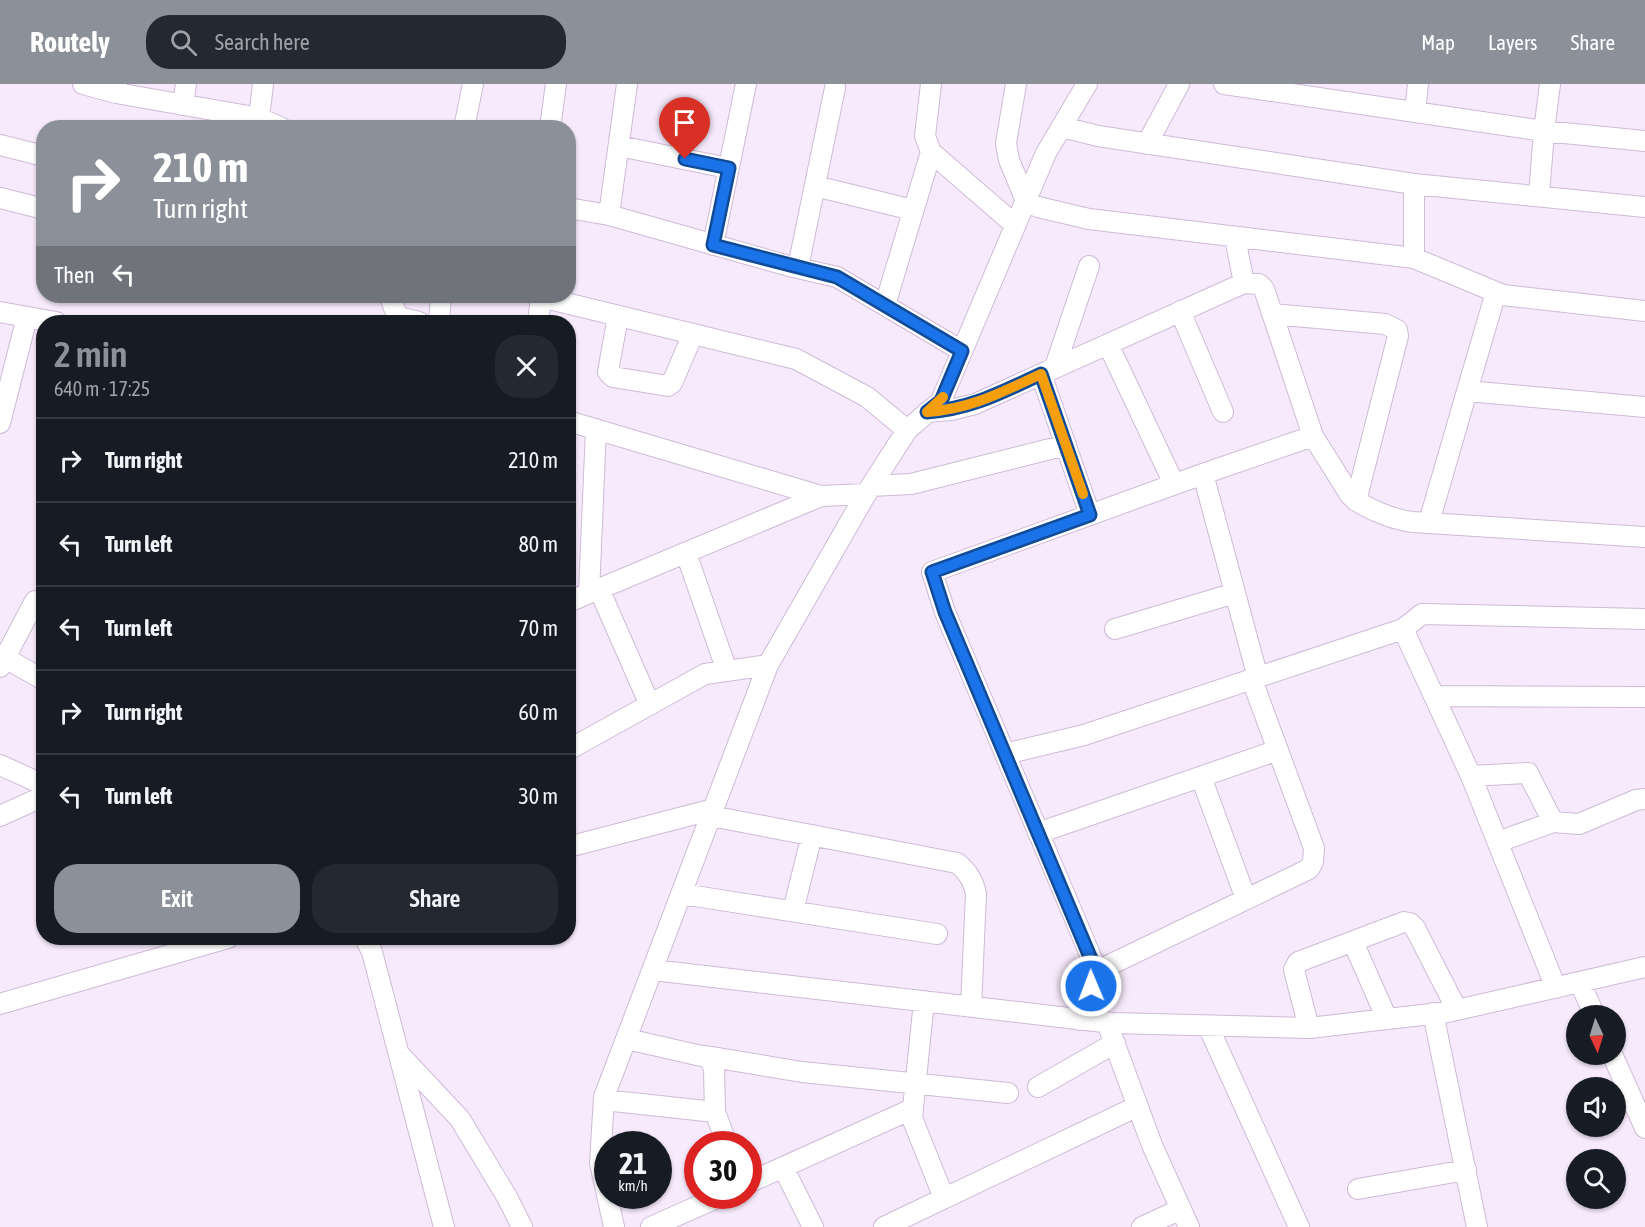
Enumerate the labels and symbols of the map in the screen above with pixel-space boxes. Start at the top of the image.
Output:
pin [659,97,710,159]
position arrow [1059,954,1123,1018]
north arrow [1566,1005,1626,1065]
speed limit sign: 30 [684,1131,762,1209]

